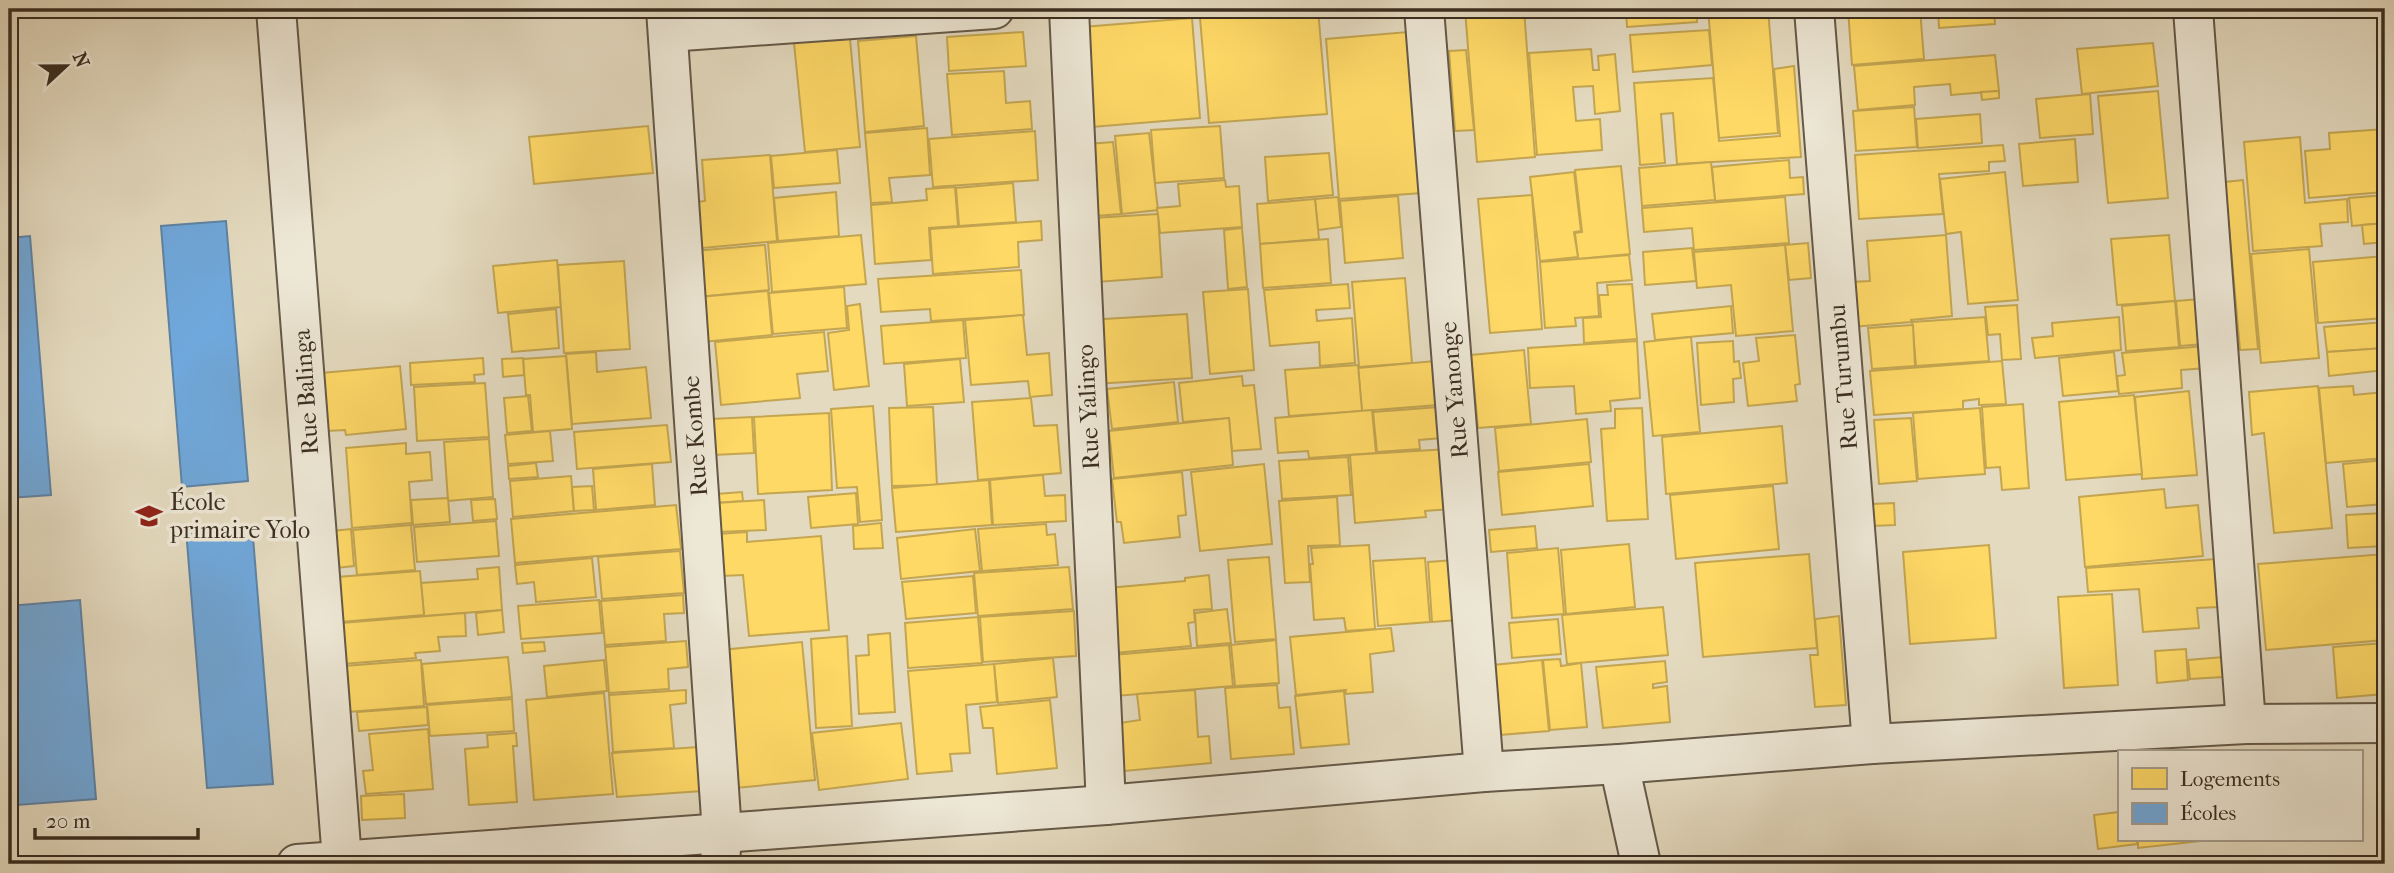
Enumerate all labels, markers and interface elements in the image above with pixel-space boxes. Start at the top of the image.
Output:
north arrow [32,32,102,102]
text: N [68,49,94,71]
street label: Rue Turumbu [1823,302,1863,451]
street label: Rue Yanonge [1434,320,1474,460]
street label: Rue Balinga [288,327,324,456]
street label: Rue Yalingo [1071,344,1105,470]
street label: Rue Kombe [677,375,713,497]
place label: École primaire Yolo [169,487,310,544]
school or university icon: École primaire Yolo [134,501,164,531]
legend [2118,750,2362,842]
text: Logements [2180,767,2280,791]
scale bar [35,796,198,840]
text: Écoles [2180,801,2237,825]
text: 20 m [46,809,91,833]

